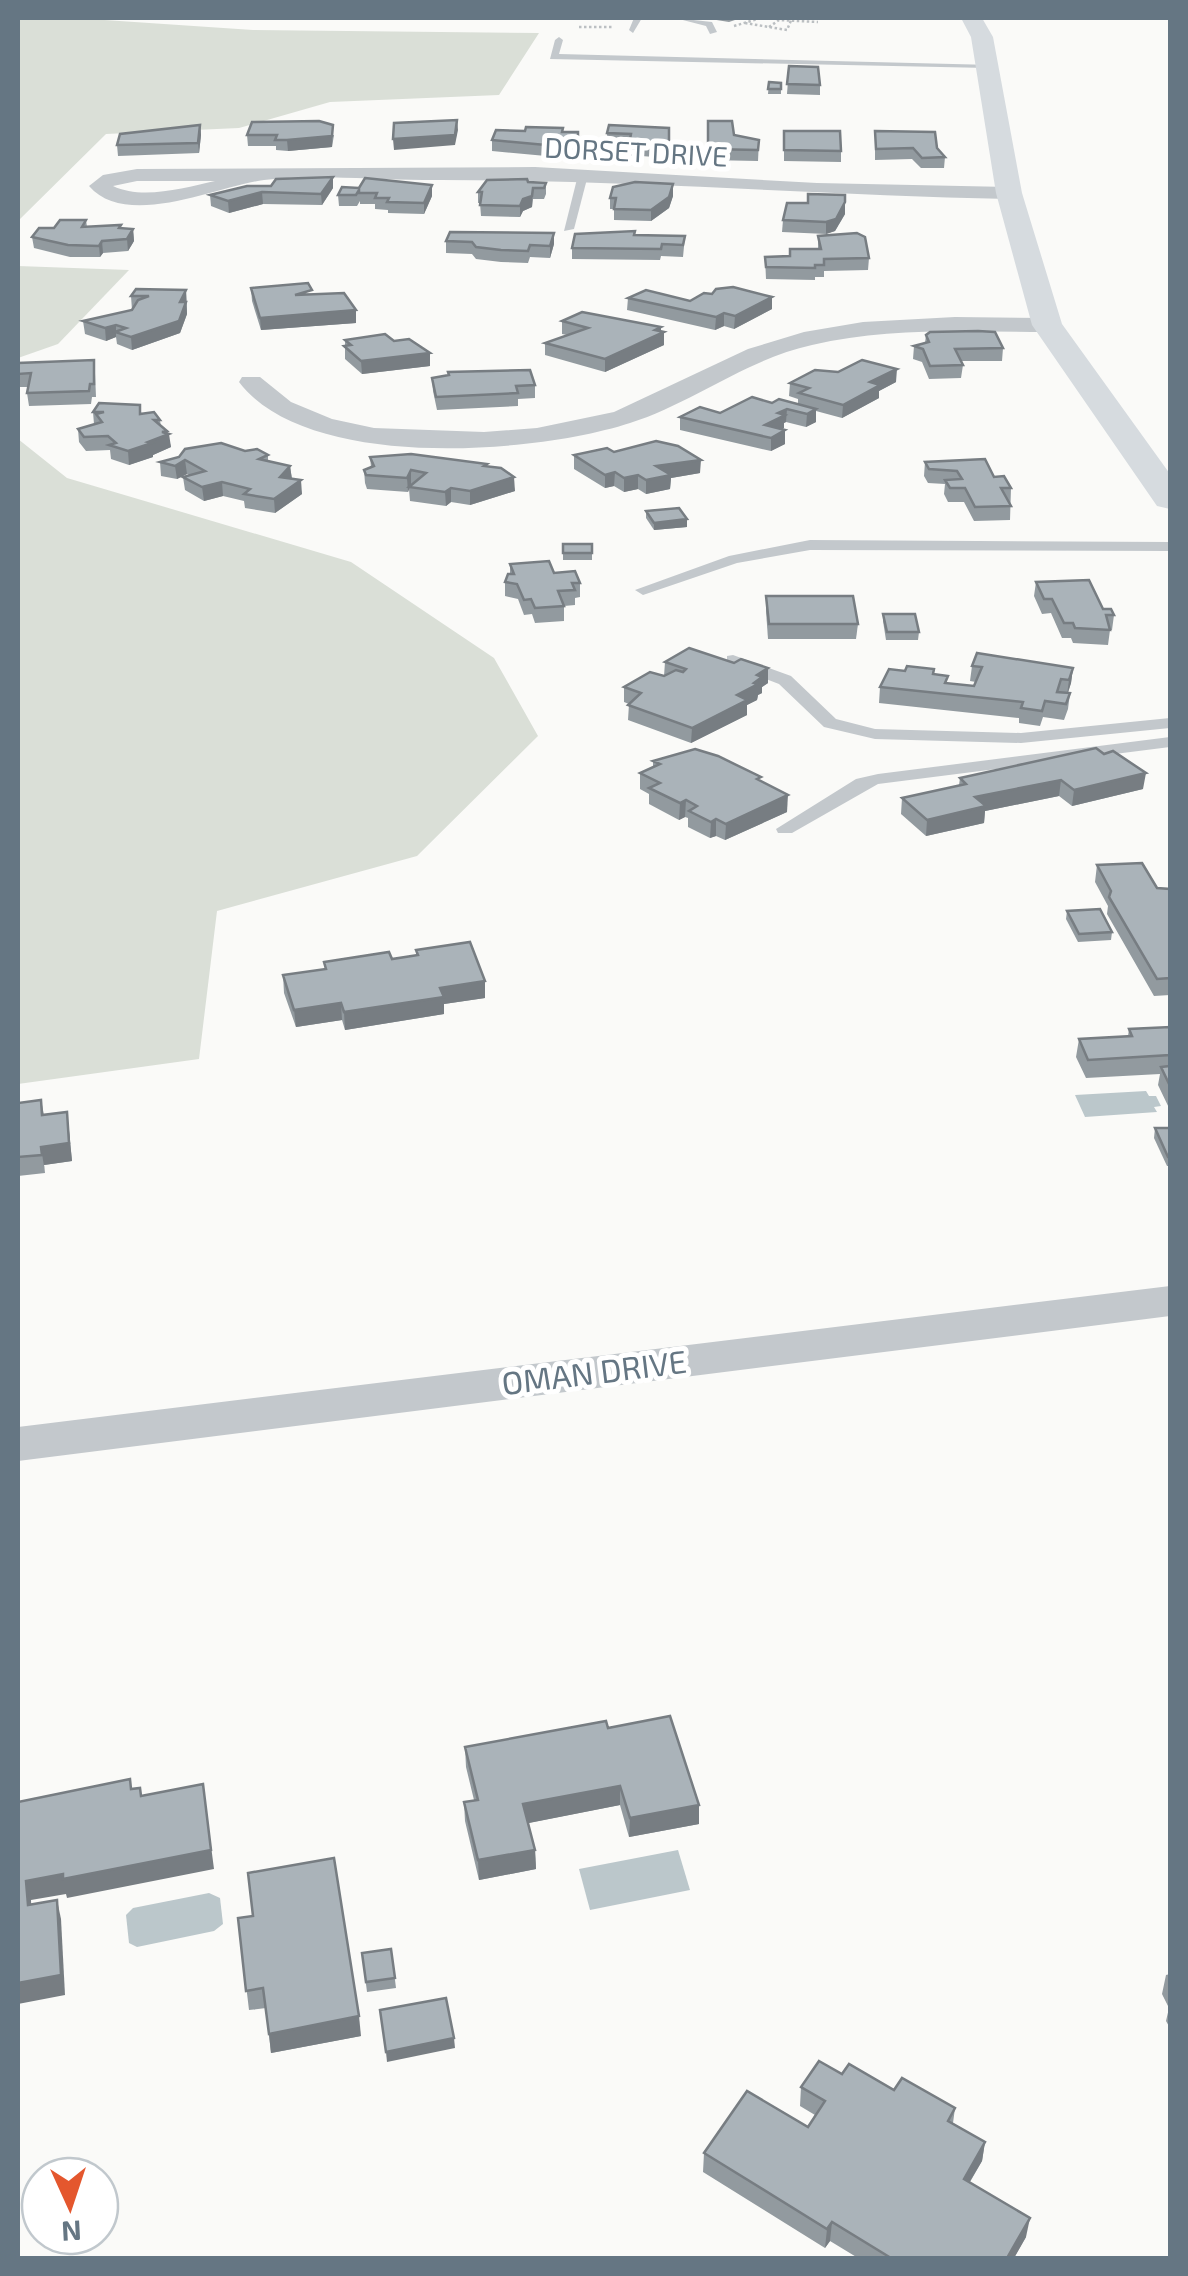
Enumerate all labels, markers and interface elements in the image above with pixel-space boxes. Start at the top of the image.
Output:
street label: DORSET DRIVE [543,129,729,173]
street label: OMAN DRIVE [499,1341,689,1401]
north arrow [20,2156,120,2256]
text: N [60,2214,82,2249]

